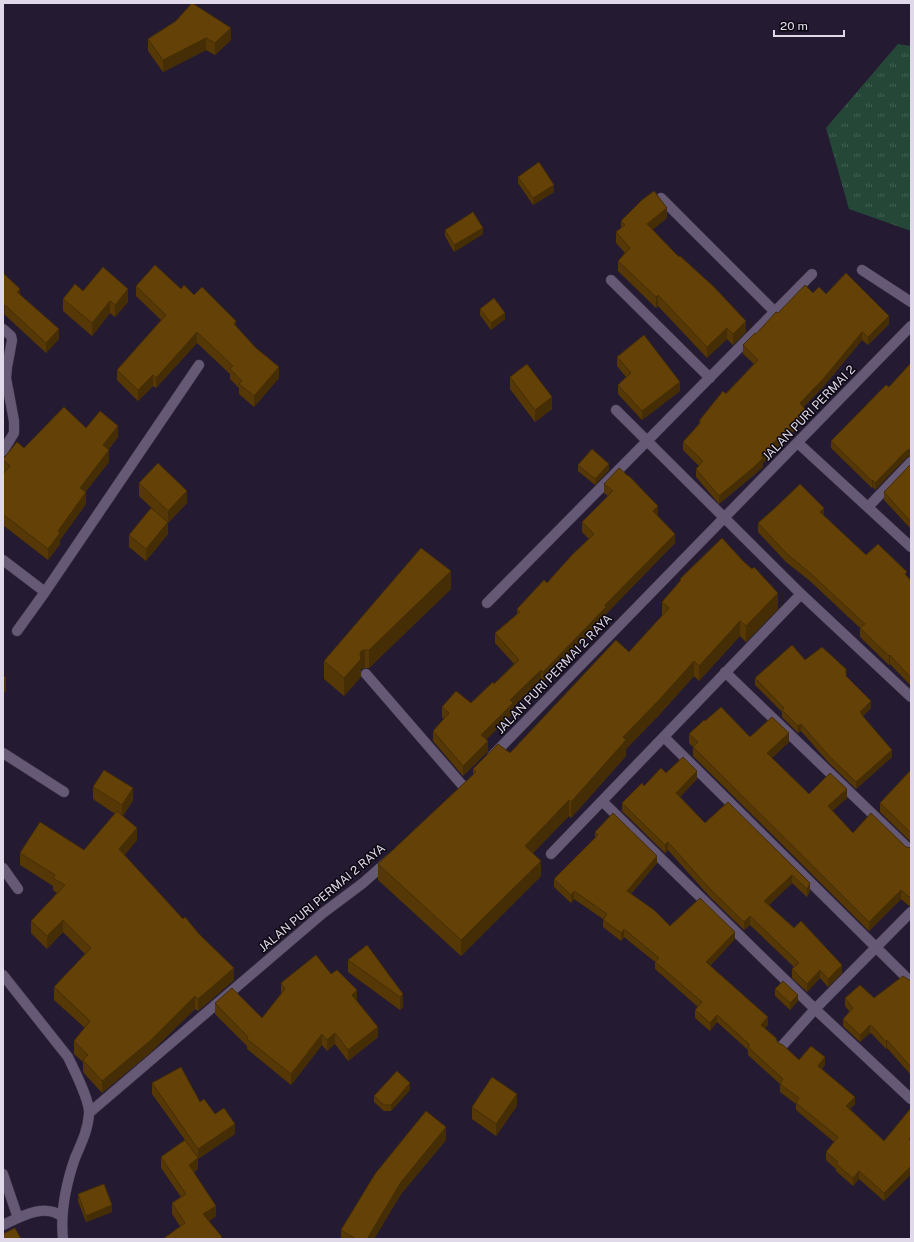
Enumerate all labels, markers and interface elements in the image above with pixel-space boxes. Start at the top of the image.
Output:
scale bar [774,12,844,38]
text: 20 m [780,19,808,33]
street label: JALAN PURI PERMAI 2 [760,363,858,463]
street label: JALAN PURI PERMAI 2 RAYA [493,611,615,737]
street label: JALAN PURI PERMAI 2 RAYA [256,841,388,955]

